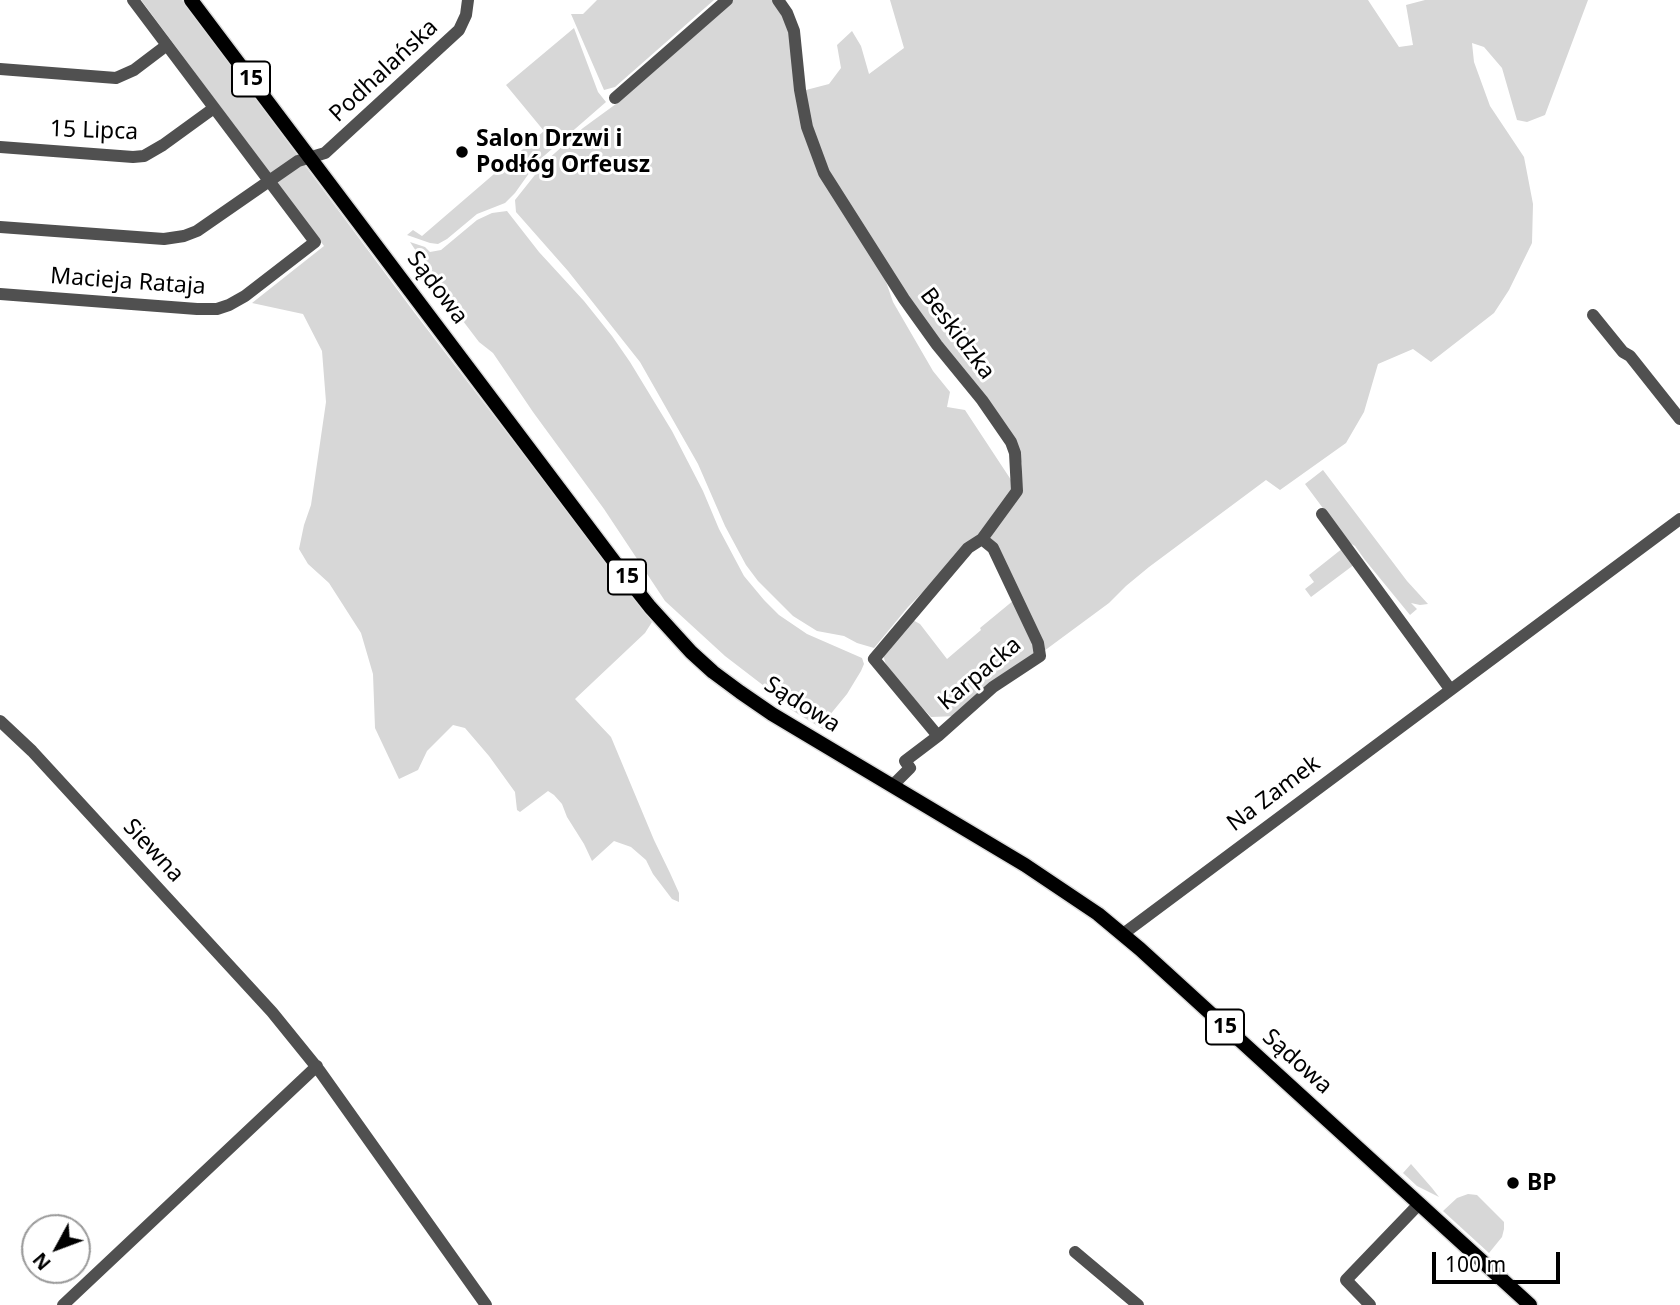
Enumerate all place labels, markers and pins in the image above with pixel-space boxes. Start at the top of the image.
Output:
place label: Salon Drzwi i Podłóg Orfeusz [476,125,650,179]
marker: Salon Drzwi i Podłóg Orfeusz [454,144,470,160]
place label: BP [1527,1169,1557,1197]
marker: BP [1505,1175,1521,1191]

